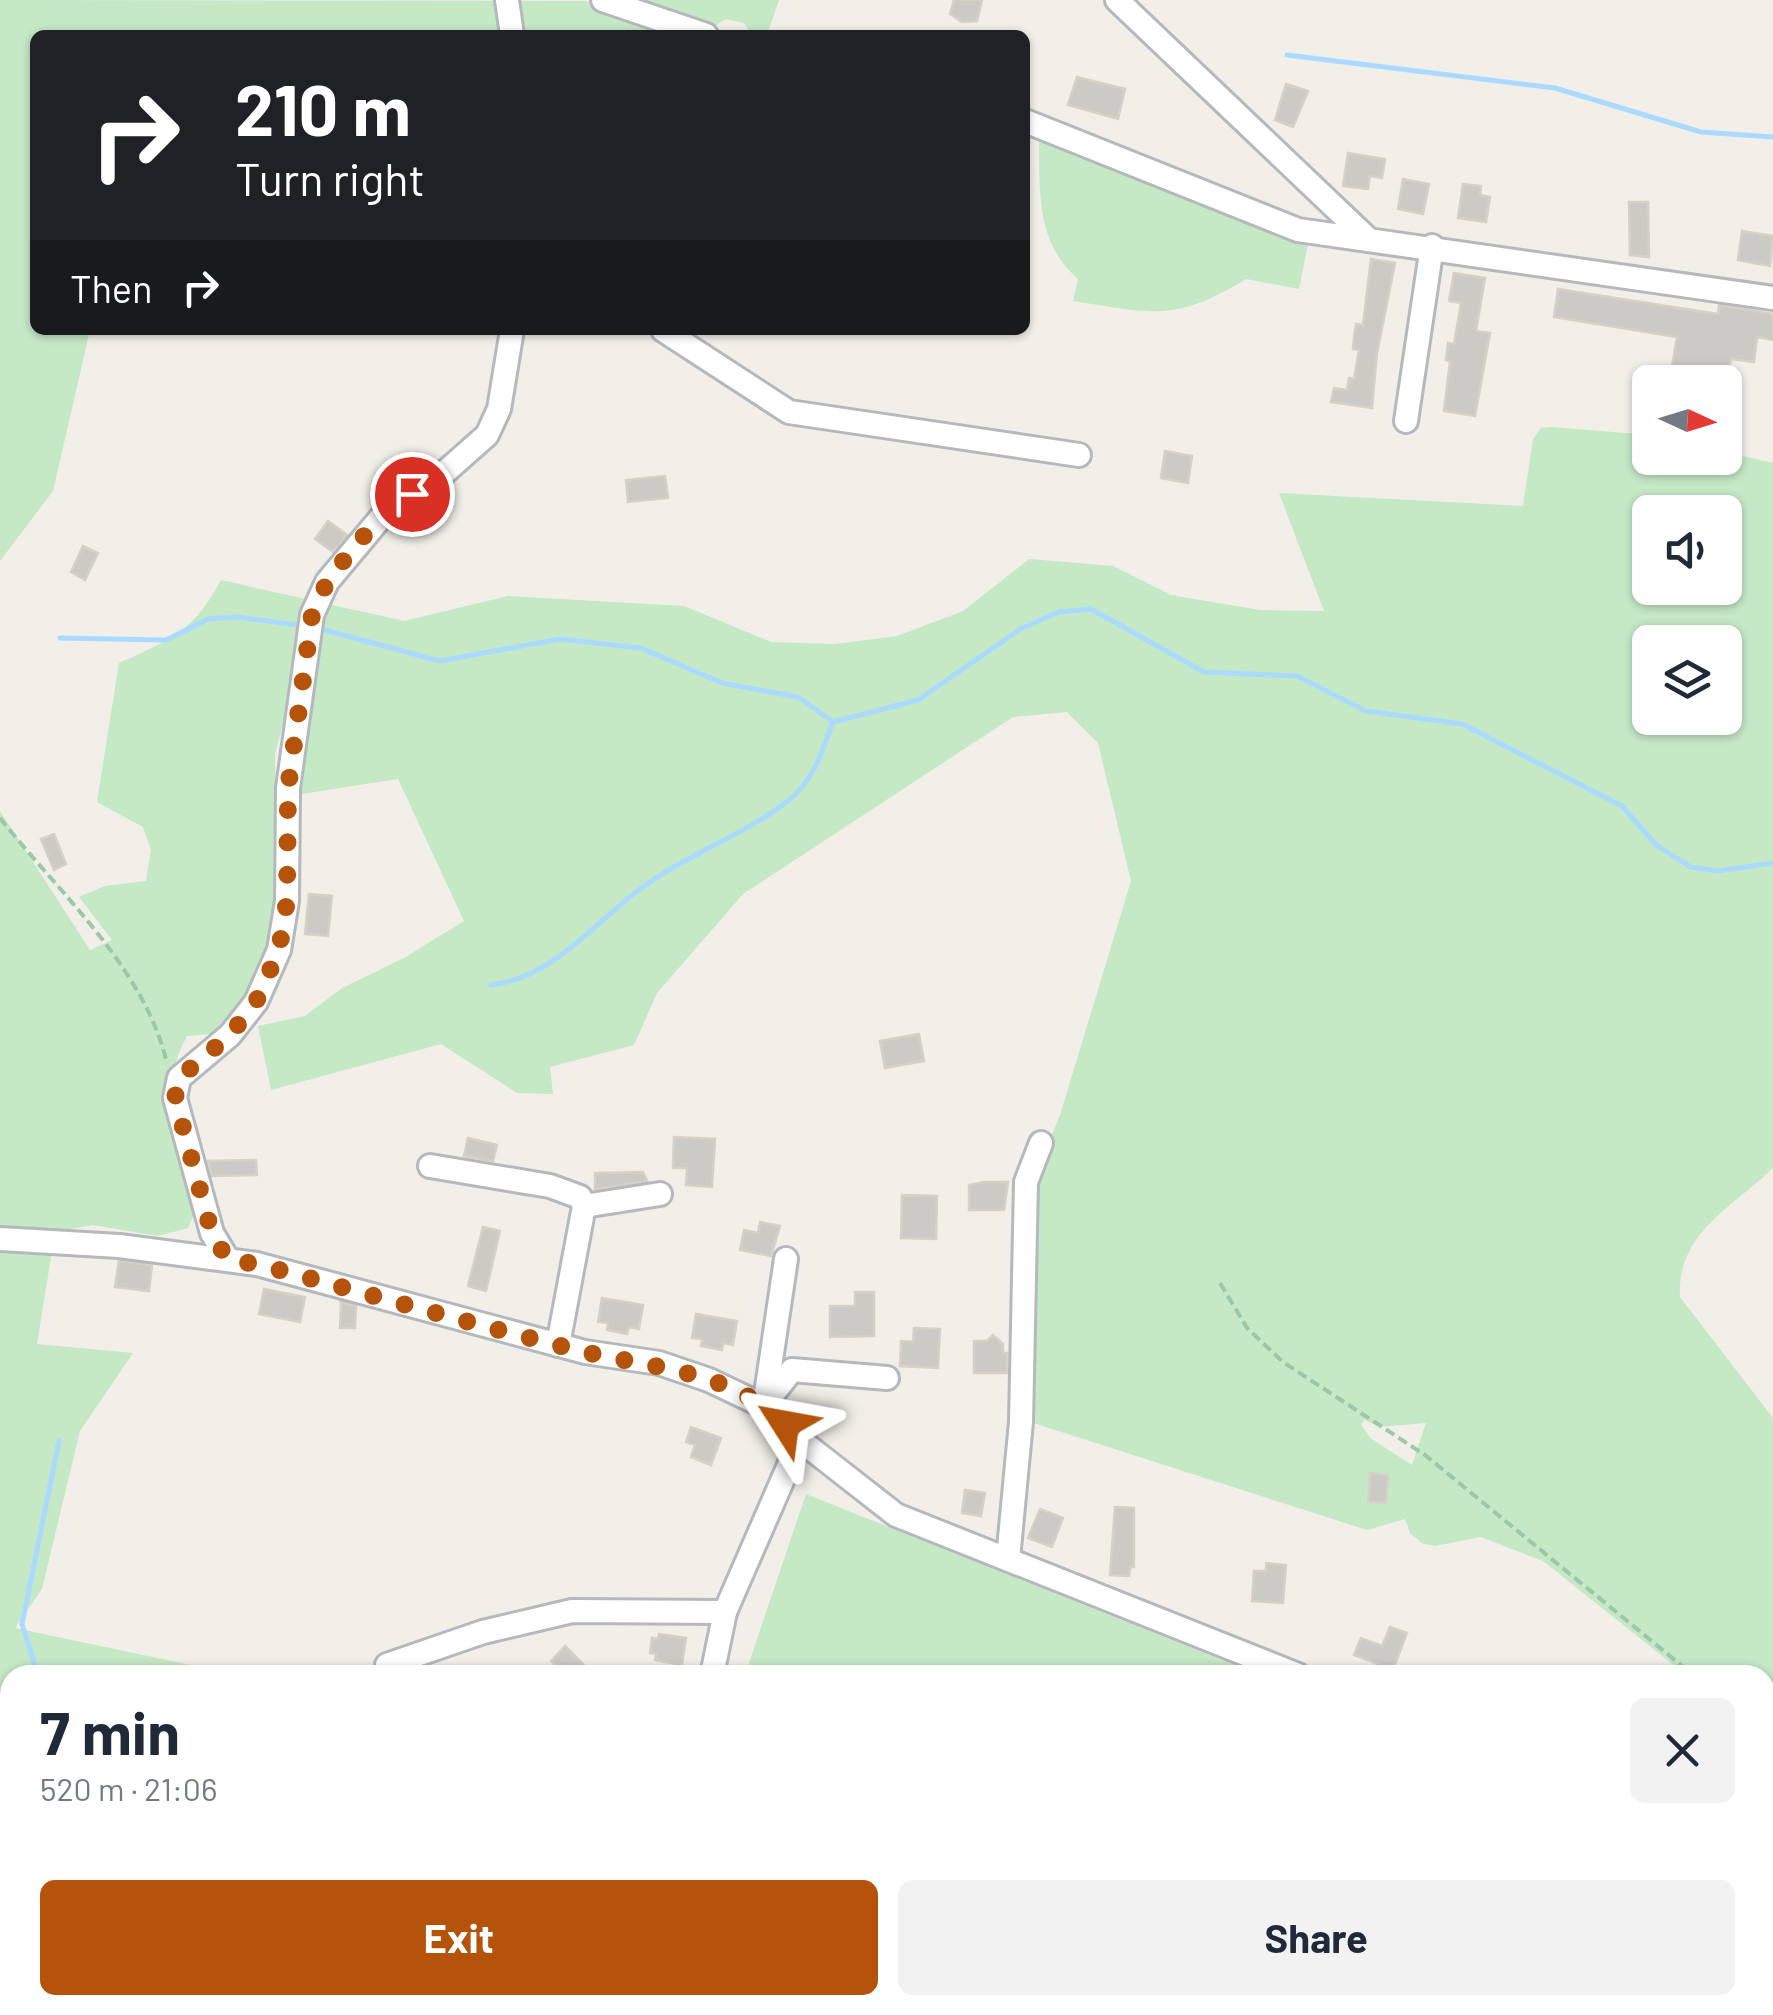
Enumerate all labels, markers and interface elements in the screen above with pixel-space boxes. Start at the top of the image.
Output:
text: 210 m [235,66,411,150]
icon: right [70,70,200,200]
text: Turn right [235,151,425,205]
icon: right [173,260,228,315]
text: Then [70,265,153,311]
north arrow [1632,365,1742,475]
map controls [1632,365,1742,735]
pin [370,452,455,537]
icon: arrive [385,467,440,522]
button: sound [1632,495,1742,605]
button: layers [1632,625,1742,735]
position arrow [733,1372,837,1476]
text: 7 min [40,1695,180,1767]
button: close [1630,1698,1735,1803]
text: 520 m · 21:06 [40,1769,217,1807]
button: Exit [40,1880,878,1995]
button: Share [898,1880,1735,1995]

